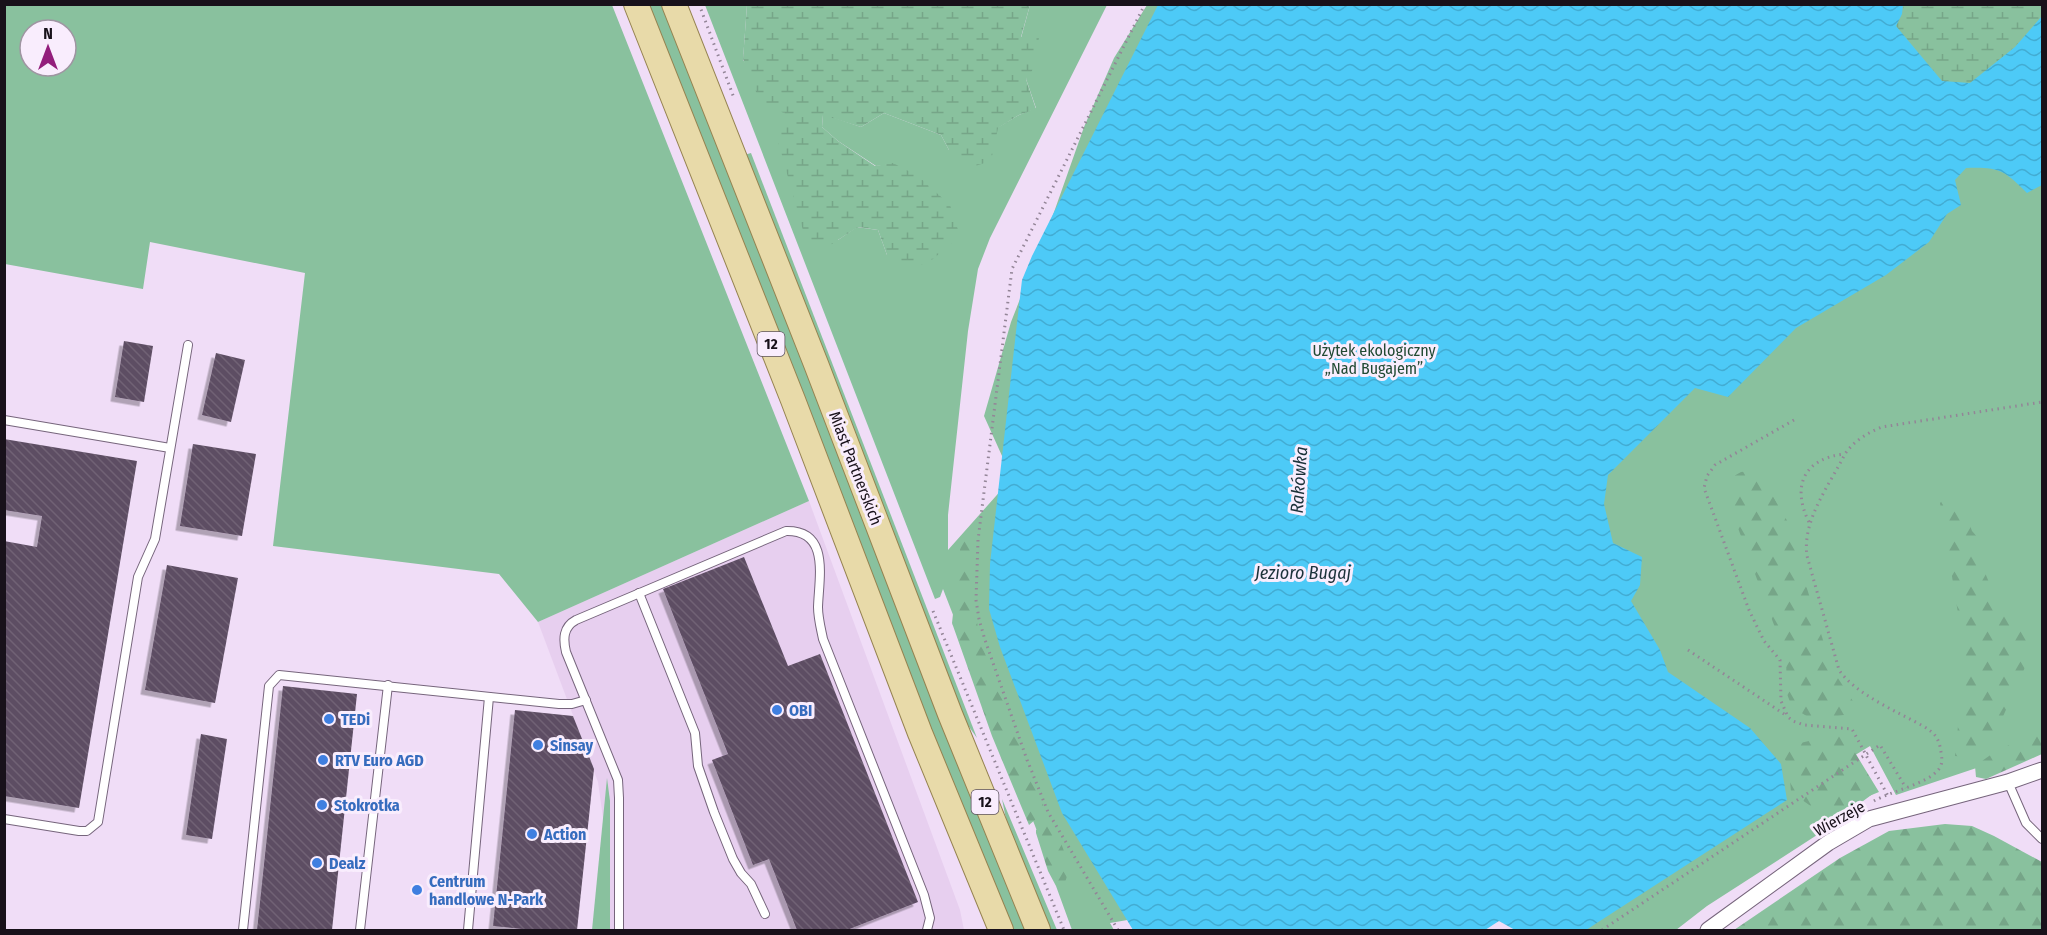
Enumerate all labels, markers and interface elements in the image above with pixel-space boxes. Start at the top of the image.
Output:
north arrow [18,18,78,78]
text: N [43,24,53,43]
road number: 12 [758,332,784,356]
park label: Użytek ekologiczny „Nad Bugajem” [1312,341,1436,378]
street label: Miast Partnerskich [825,409,886,528]
water label: Rakówka [1286,446,1312,514]
water label: Jezioro Bugaj [1254,562,1352,584]
place label: OBI [789,701,812,720]
marker: OBI [770,703,784,717]
place label: TEDi [341,710,370,729]
marker: TEDi [322,712,336,726]
place label: Sinsay [550,736,593,755]
marker: Sinsay [531,738,545,752]
place label: RTV Euro AGD [335,751,424,770]
marker: RTV Euro AGD [316,753,330,767]
road number: 12 [972,790,998,814]
place label: Stokrotka [334,796,400,815]
street label: Wierzeje [1810,797,1868,840]
marker: Stokrotka [315,798,329,812]
place label: Action [543,825,586,844]
marker: Action [525,827,539,841]
place label: Dealz [329,854,366,873]
marker: Dealz [310,856,324,870]
place label: Centrum handlowe N-Park [429,872,544,909]
marker: Centrum handlowe N-Park [410,883,424,897]

